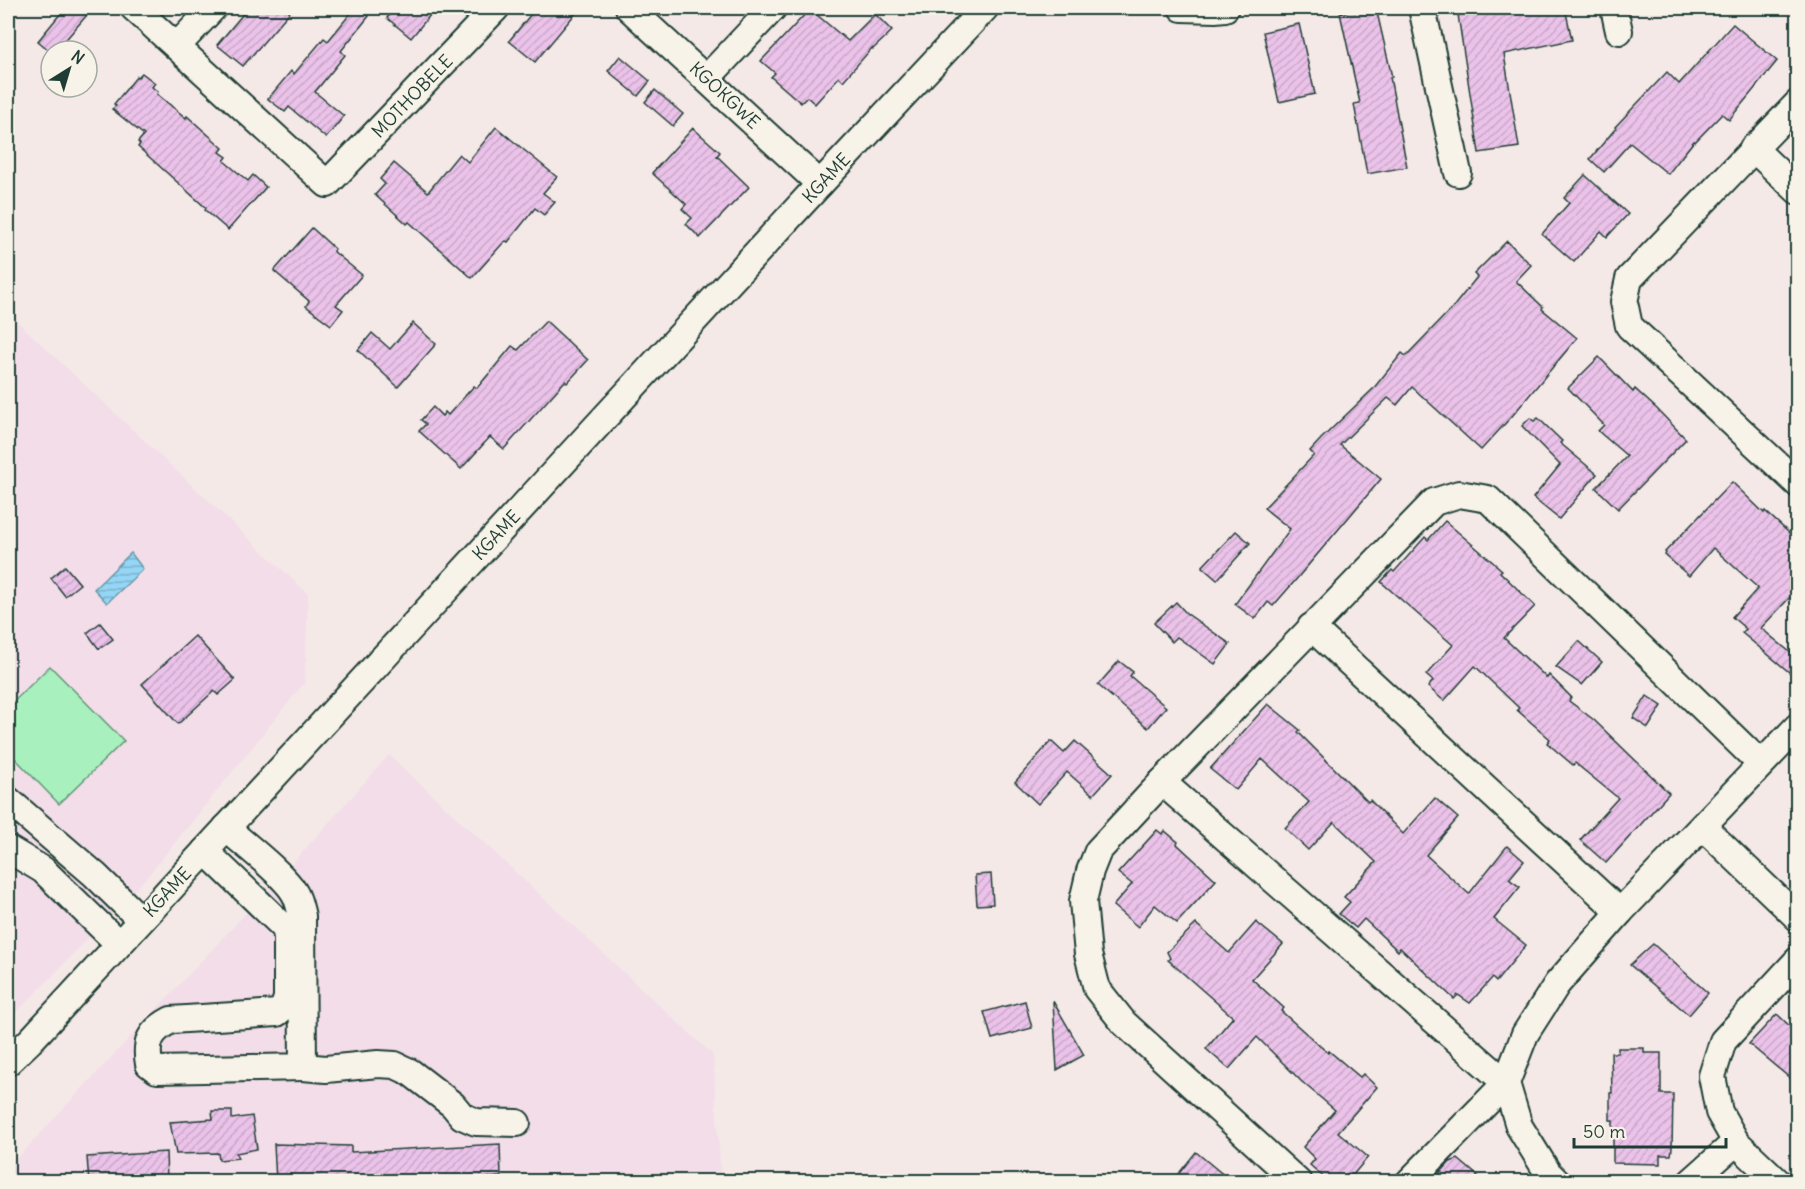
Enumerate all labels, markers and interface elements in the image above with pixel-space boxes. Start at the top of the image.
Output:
north arrow [39,39,99,99]
text: N [68,46,88,68]
street label: MOTHOBELE [367,50,457,142]
street label: KGOKGWE [685,56,765,134]
street label: KGAME [797,148,855,208]
street label: KGAME [467,505,525,565]
street label: KGAME [138,862,196,922]
scale bar [1574,1111,1726,1149]
text: 50 m [1583,1120,1625,1143]

